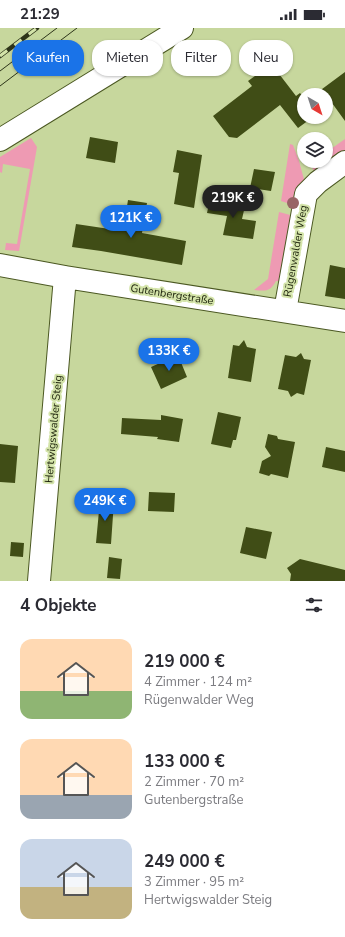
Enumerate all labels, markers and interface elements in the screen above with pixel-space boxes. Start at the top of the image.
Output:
text: 21:29 [20,4,60,24]
chip: Kaufen [12,40,84,76]
chip: Mieten [92,40,163,76]
chip: Filter [171,40,231,76]
chip: Neu [239,40,293,76]
north arrow [297,88,333,124]
map controls [297,88,333,168]
button: layers [297,132,333,168]
pin: 219K € [200,185,266,219]
text: 219K € [211,189,255,207]
street label: Rügenwalder Weg [280,204,311,298]
pin: 121K € [98,205,164,239]
text: 121K € [109,209,153,227]
street label: Gutenbergstraße [129,281,215,308]
pin: 133K € [136,338,202,372]
text: 133K € [147,342,191,360]
street label: Hertwigswalder Steig [41,374,66,484]
pin: 249K € [72,488,138,522]
text: 249K € [83,492,127,510]
text: 4 Objekte [20,594,96,617]
icon: filters [303,594,325,616]
text: 219 000 € [144,650,225,673]
icon: home [52,655,100,703]
text: 4 Zimmer · 124 m² [144,673,252,691]
text: Rügenwalder Weg [144,691,254,709]
text: 133 000 € [144,750,225,773]
icon: home [52,755,100,803]
text: 2 Zimmer · 70 m² [144,773,244,791]
text: Gutenbergstraße [144,791,243,809]
text: 249 000 € [144,850,225,873]
icon: home [52,855,100,903]
text: 3 Zimmer · 95 m² [144,873,244,891]
text: Hertwigswalder Steig [144,891,272,909]

